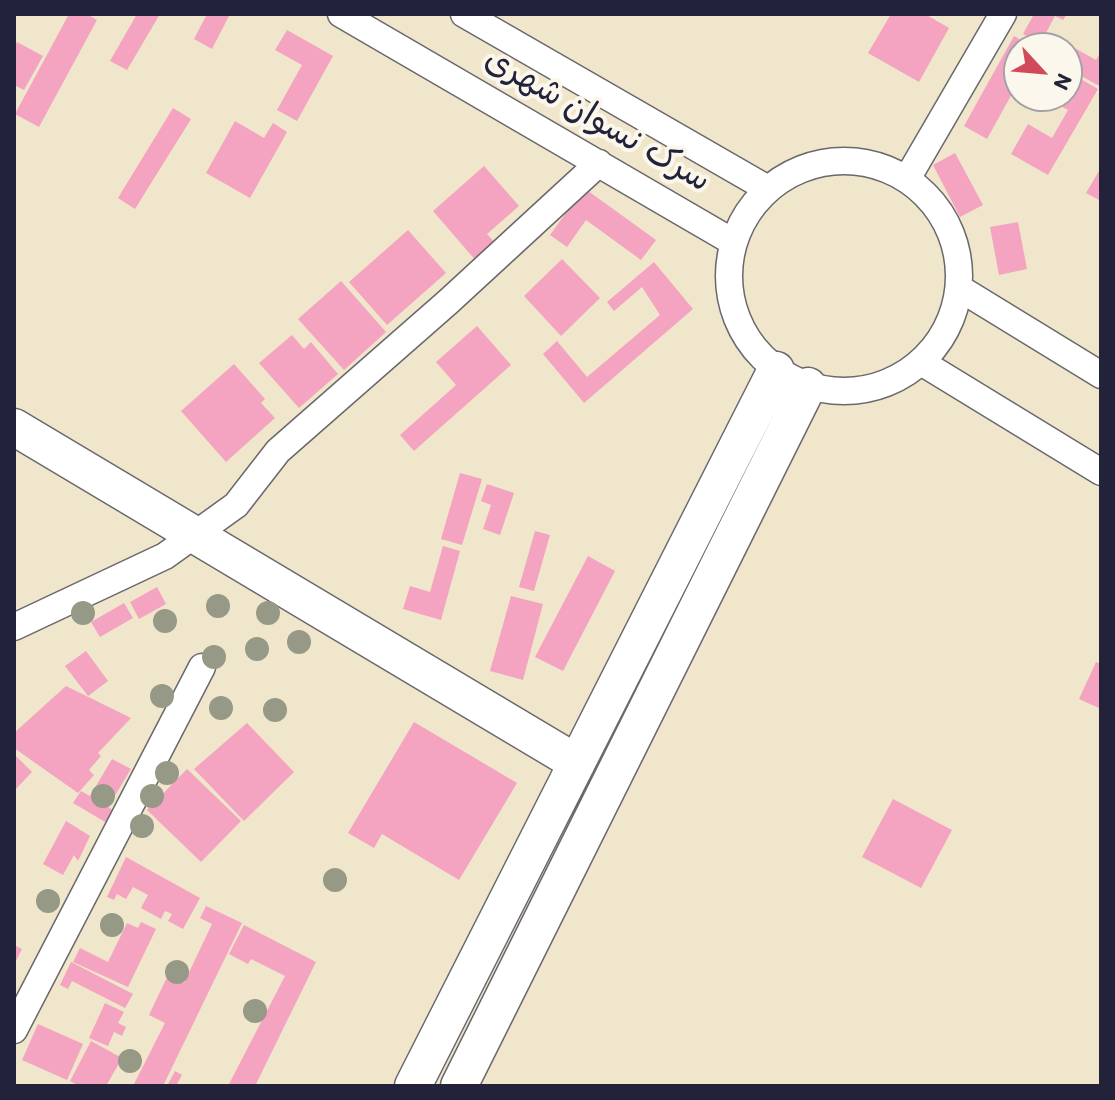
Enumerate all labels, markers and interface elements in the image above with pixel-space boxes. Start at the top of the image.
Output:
north arrow [1003,32,1083,112]
street label: سرک نسوان شهری [477,40,717,202]
text: N [1048,69,1079,94]

